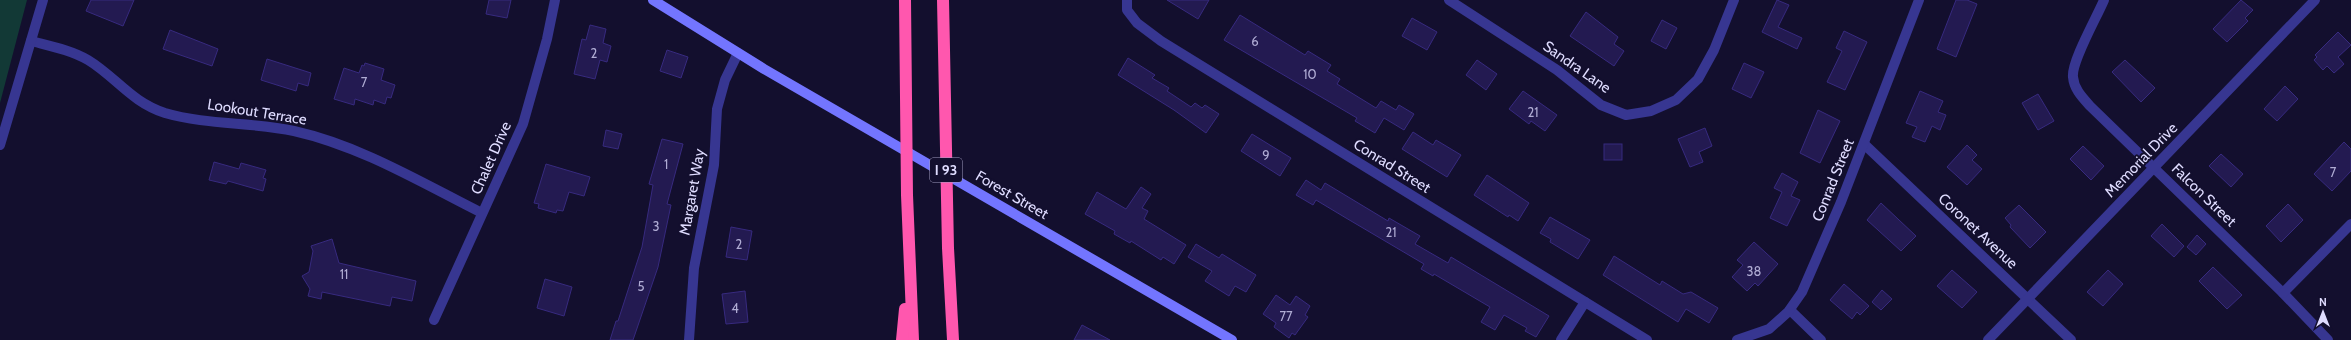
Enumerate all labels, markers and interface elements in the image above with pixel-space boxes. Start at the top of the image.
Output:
house number: 6 [1251,33,1259,49]
street label: Sandra Lane [1540,37,1615,97]
house number: 2 [591,45,598,61]
house number: 10 [1303,66,1317,82]
house number: 7 [361,74,368,90]
street label: Lookout Terrace [206,95,308,129]
house number: 21 [1527,104,1539,120]
street label: Chalet Drive [467,119,515,197]
street label: Memorial Drive [2101,119,2181,201]
street label: Conrad Street [1350,135,1434,197]
street label: Conrad Street [1808,136,1858,224]
street label: Margaret Way [676,147,709,237]
house number: 9 [1262,147,1270,163]
house number: 1 [664,156,668,172]
road number: I 93 [930,158,962,182]
street label: Falcon Street [2168,160,2240,230]
house number: 7 [2330,164,2337,180]
street label: Forest Street [972,167,1052,223]
street label: Coronet Avenue [1935,190,2022,273]
house number: 3 [652,218,660,234]
house number: 21 [1385,224,1397,240]
house number: 2 [736,236,743,252]
house number: 38 [1747,263,1762,279]
house number: 11 [340,266,348,282]
house number: 5 [637,278,645,294]
north arrow [2303,292,2343,332]
text: N [2319,295,2327,309]
house number: 4 [731,300,739,316]
house number: 77 [1279,308,1293,324]

